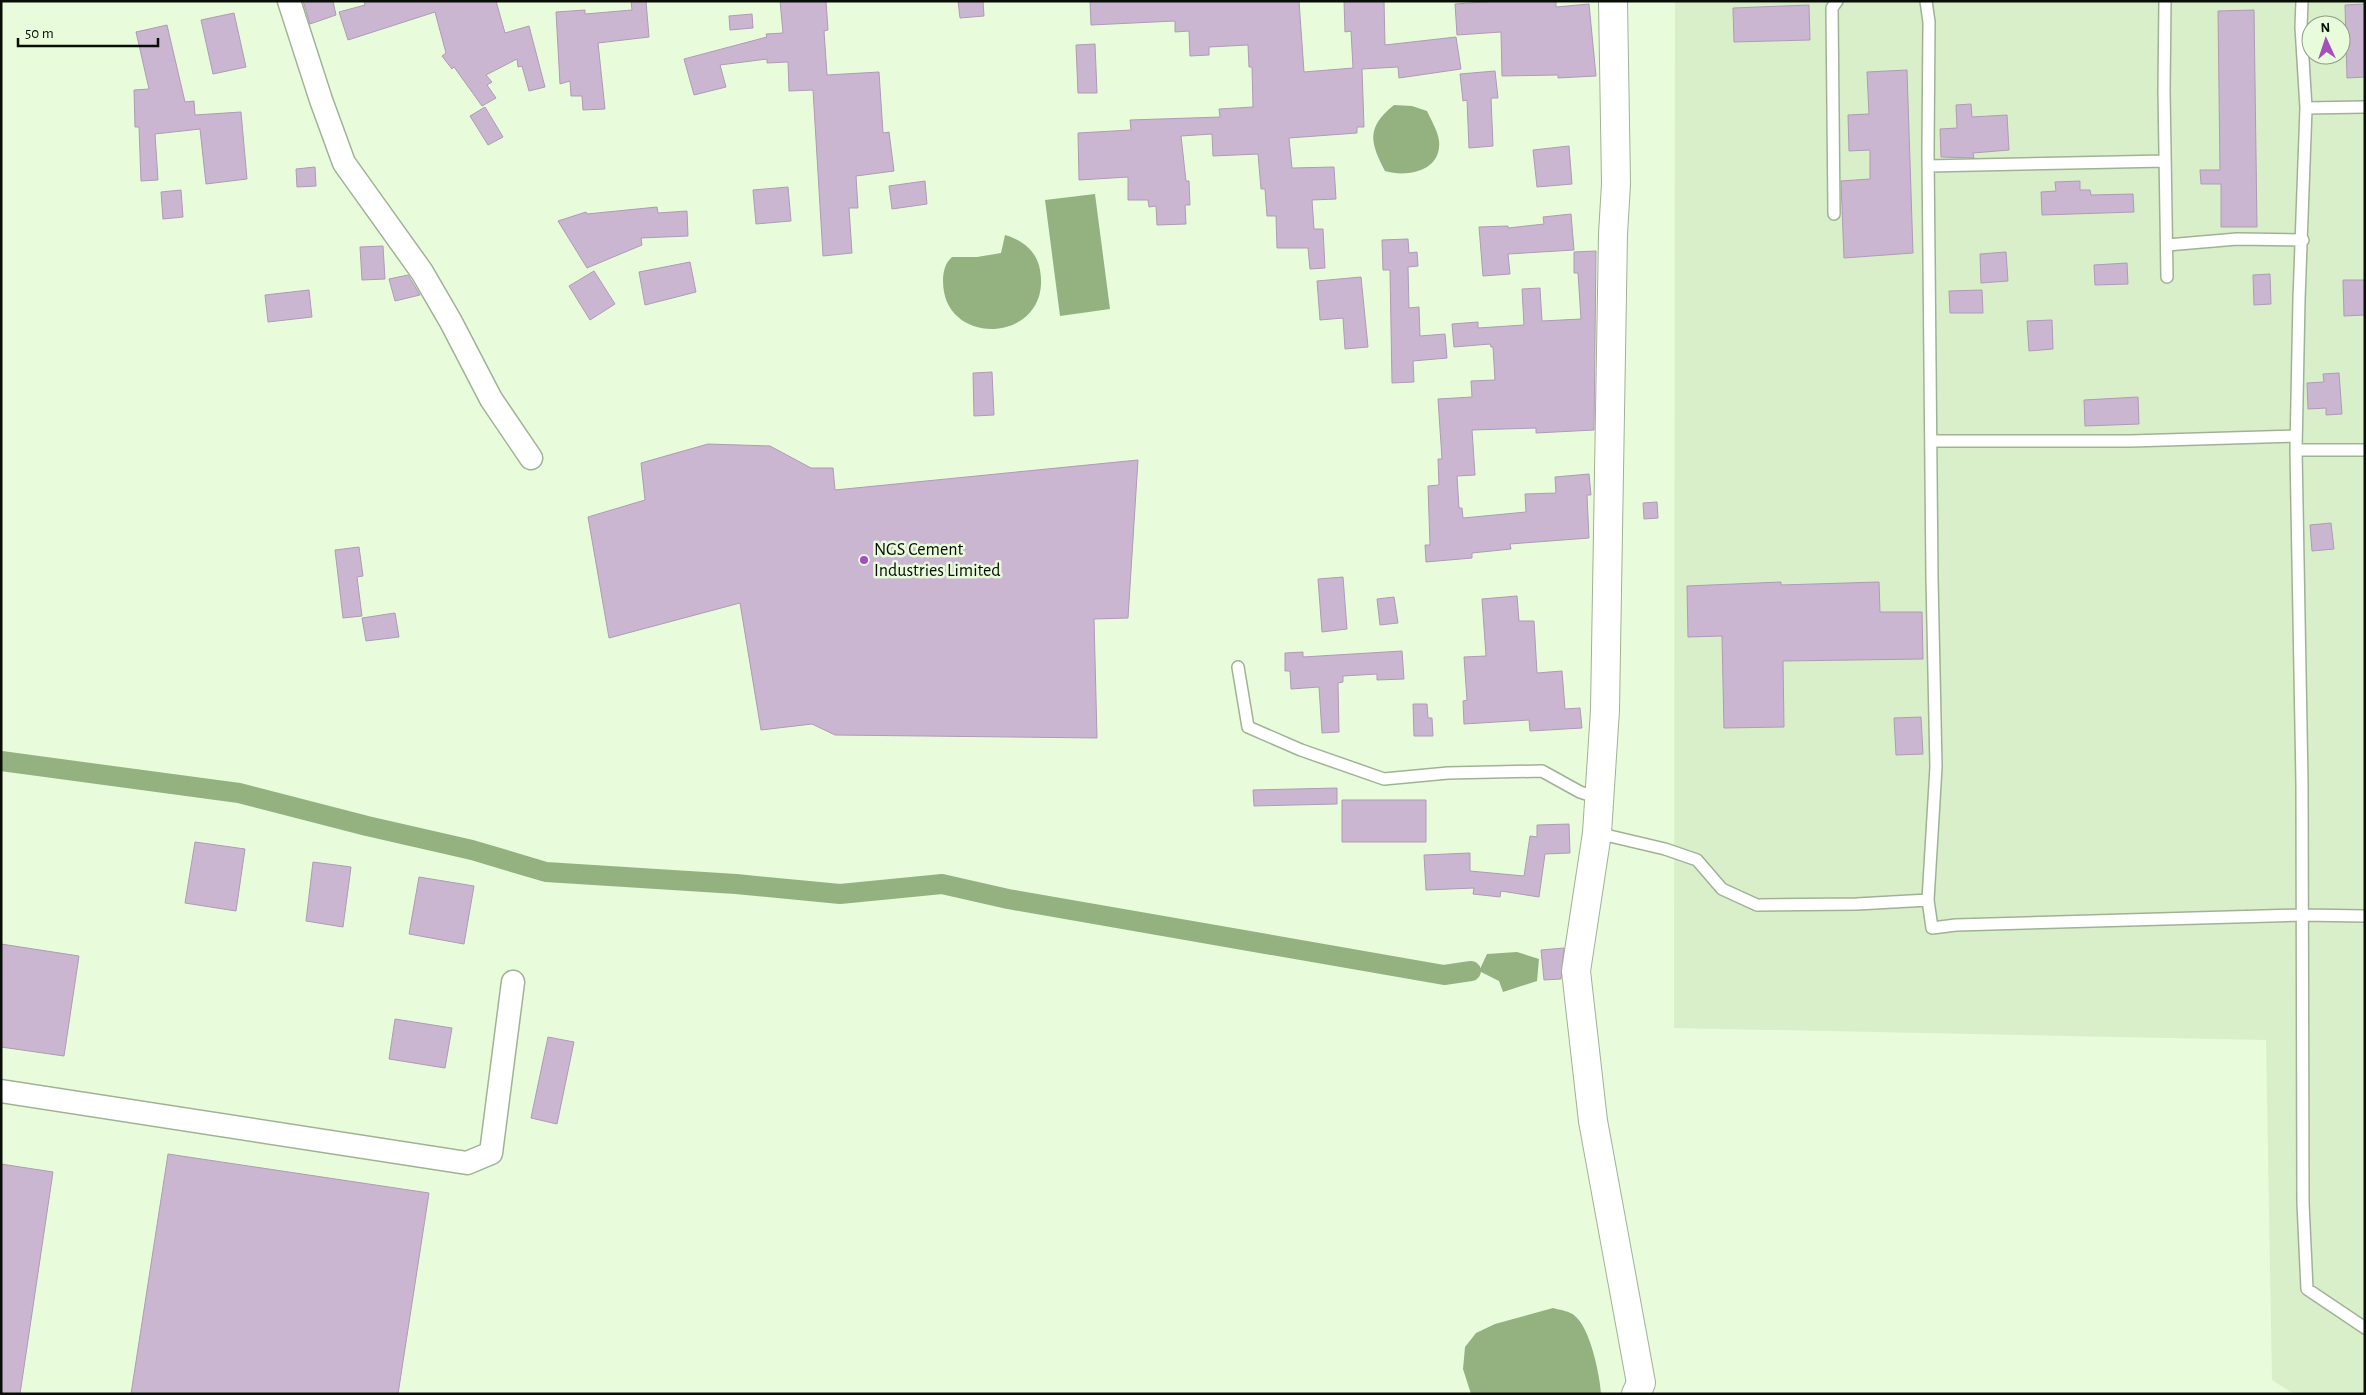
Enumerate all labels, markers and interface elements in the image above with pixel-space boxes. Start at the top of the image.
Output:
scale bar [18,15,158,47]
north arrow [2301,15,2351,65]
text: N [2320,21,2331,35]
text: 50 m [25,26,54,41]
place label: NGS Cement Industries Limited [874,541,1001,580]
marker: NGS Cement Industries Limited [858,554,870,566]

